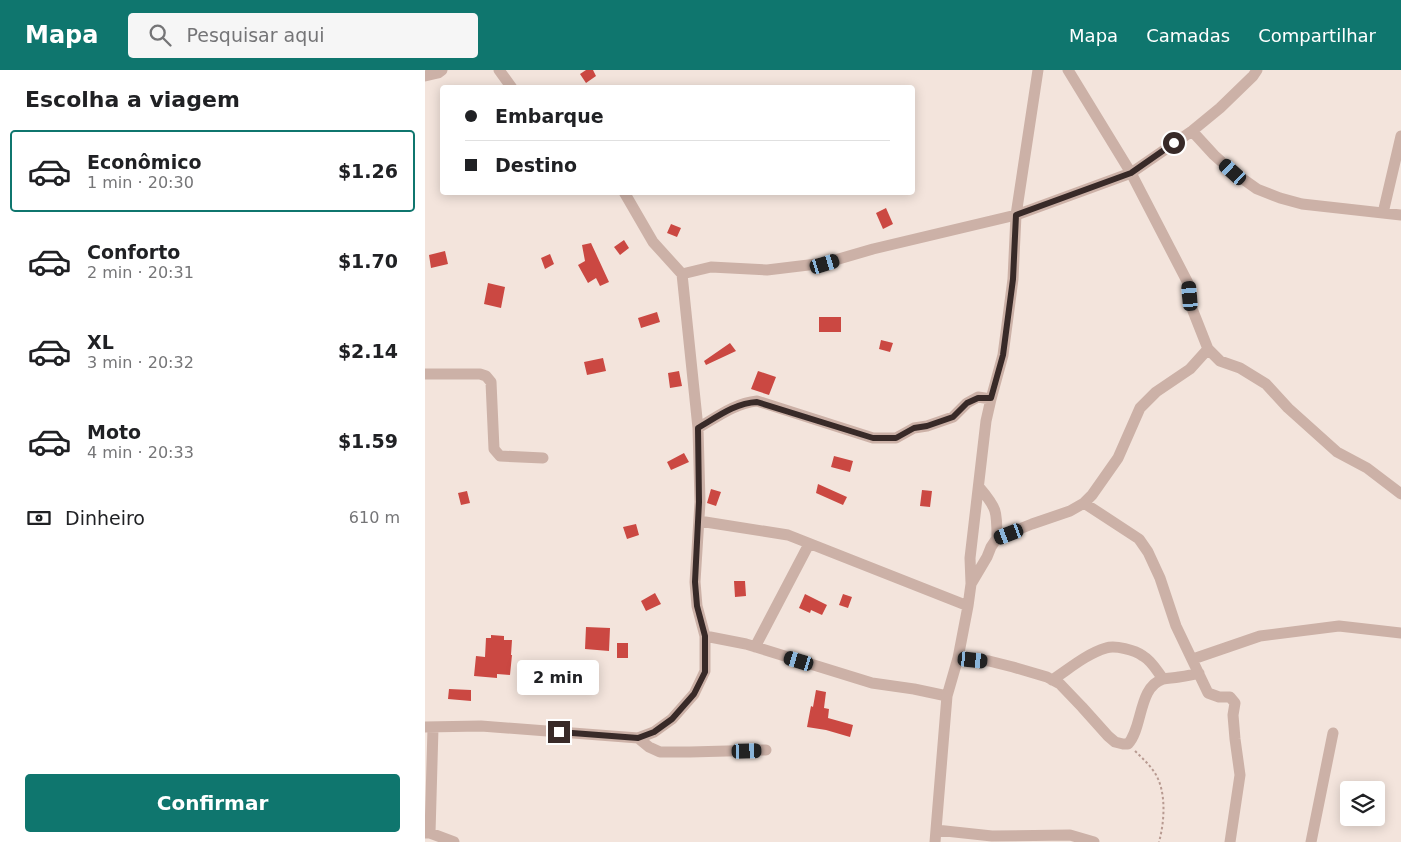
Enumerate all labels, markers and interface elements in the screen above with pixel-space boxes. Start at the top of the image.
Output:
search box [128,13,478,58]
text: Mapa [25,21,98,49]
icon: search [146,21,174,49]
text: Pesquisar aqui [186,24,325,46]
text: Mapa [1069,25,1118,46]
text: Camadas [1146,25,1230,46]
text: Compartilhar [1258,25,1376,46]
text: Escolha a viagem [25,87,240,112]
text: Embarque [495,105,604,127]
route start [1163,132,1185,154]
icon: car [27,149,72,194]
text: Econômico [87,151,202,173]
text: Destino [495,154,577,176]
car [1216,156,1249,188]
text: $1.26 [338,160,398,182]
text: 1 min · 20:30 [87,173,194,192]
icon: car [27,239,72,284]
text: Conforto [87,241,180,263]
text: $1.70 [338,250,398,272]
car [808,252,841,276]
text: 2 min · 20:31 [87,263,194,282]
car [1181,280,1198,312]
icon: car [27,329,72,374]
text: XL [87,331,114,353]
text: $2.14 [338,340,398,362]
text: 3 min · 20:32 [87,353,194,372]
icon: car [27,419,72,464]
text: Moto [87,421,141,443]
text: $1.59 [338,430,398,452]
text: 4 min · 20:33 [87,443,194,462]
icon: cash [25,504,53,532]
text: Dinheiro [65,507,145,529]
text: 610 m [349,508,400,527]
car [992,522,1025,546]
car [782,649,815,673]
car [957,651,988,669]
callout: 2 min [518,660,600,694]
text: 2 min [533,668,583,687]
route end [548,721,570,743]
car [731,743,762,759]
button: Confirmar [25,774,400,832]
map controls [1340,781,1385,826]
button: layers [1340,781,1385,826]

